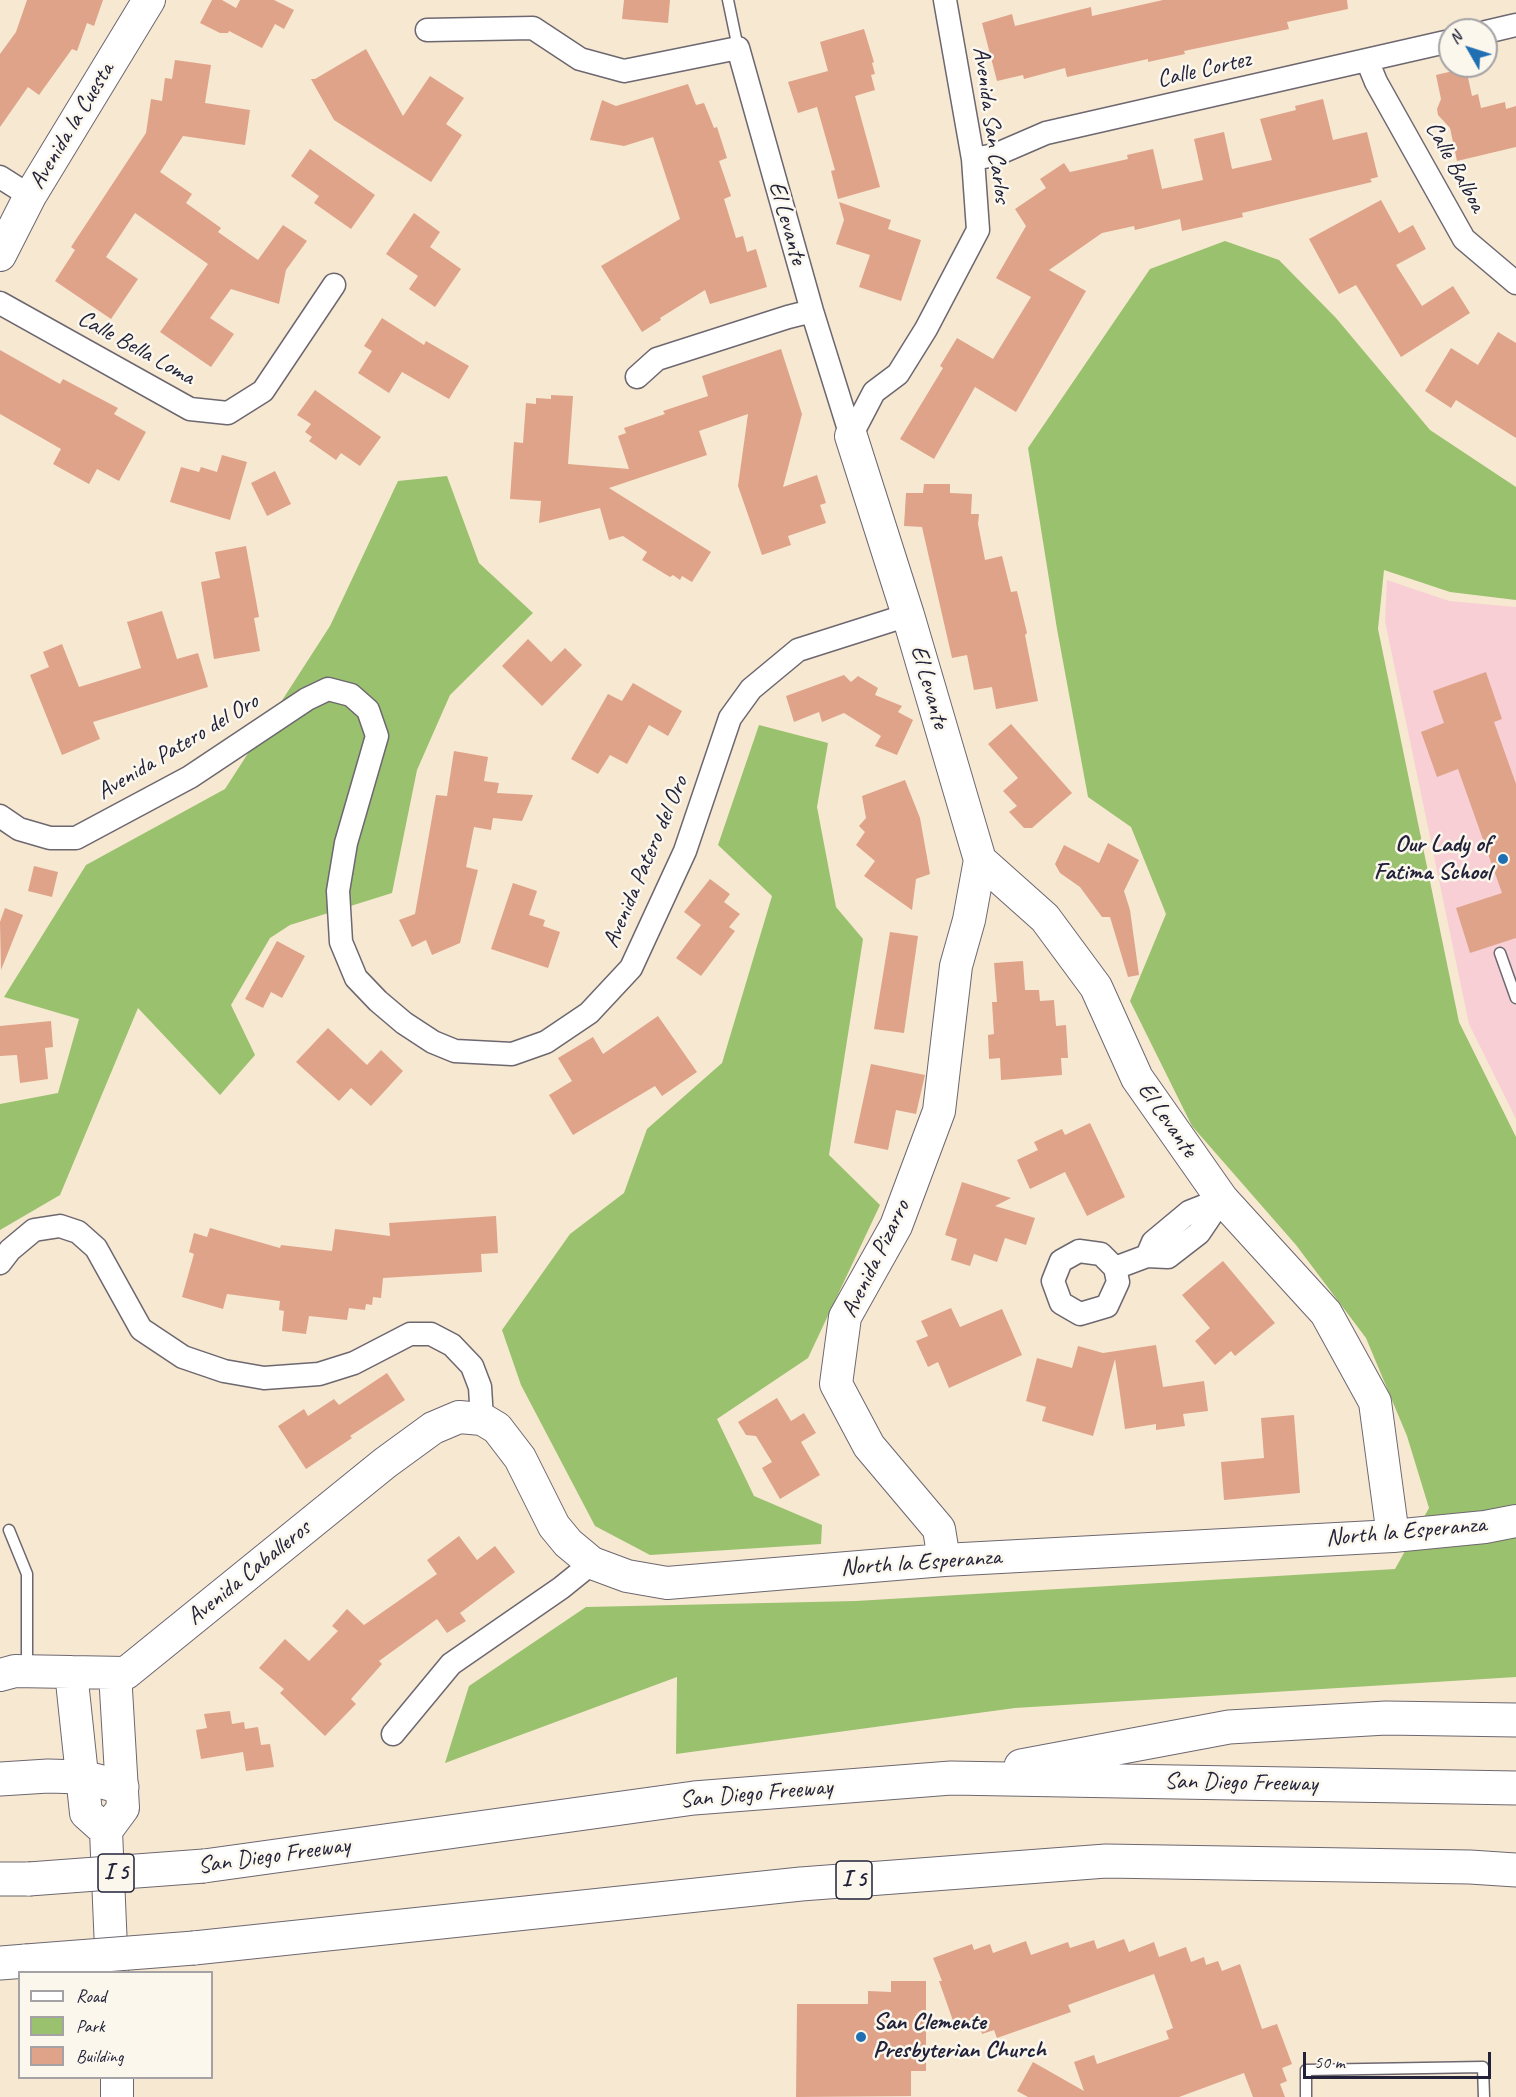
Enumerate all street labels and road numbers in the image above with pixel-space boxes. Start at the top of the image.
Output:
street label: Avenida San Carlos [966,45,1016,205]
street label: Calle Cortez [1154,45,1254,95]
street label: Avenida la Cuesta [23,58,121,194]
street label: Calle Balboa [1418,117,1492,217]
street label: El Levante [761,178,813,268]
street label: Calle Bella Loma [72,304,200,392]
street label: El Levante [903,642,955,732]
street label: Avenida Patero del Oro [92,687,264,807]
street label: Avenida Patero del Oro [597,772,695,952]
street label: El Levante [1131,1077,1203,1163]
street label: Avenida Pizarro [835,1196,917,1322]
street label: North la Esperanza [1325,1511,1487,1553]
street label: Avenida Caballeros [181,1514,317,1632]
street label: North la Esperanza [840,1543,1002,1583]
street label: San Diego Freeway [1164,1767,1318,1799]
street label: San Diego Freeway [678,1773,834,1815]
street label: San Diego Freeway [196,1831,352,1881]
road number: I 5 [98,1854,134,1892]
road number: I 5 [836,1861,872,1899]

